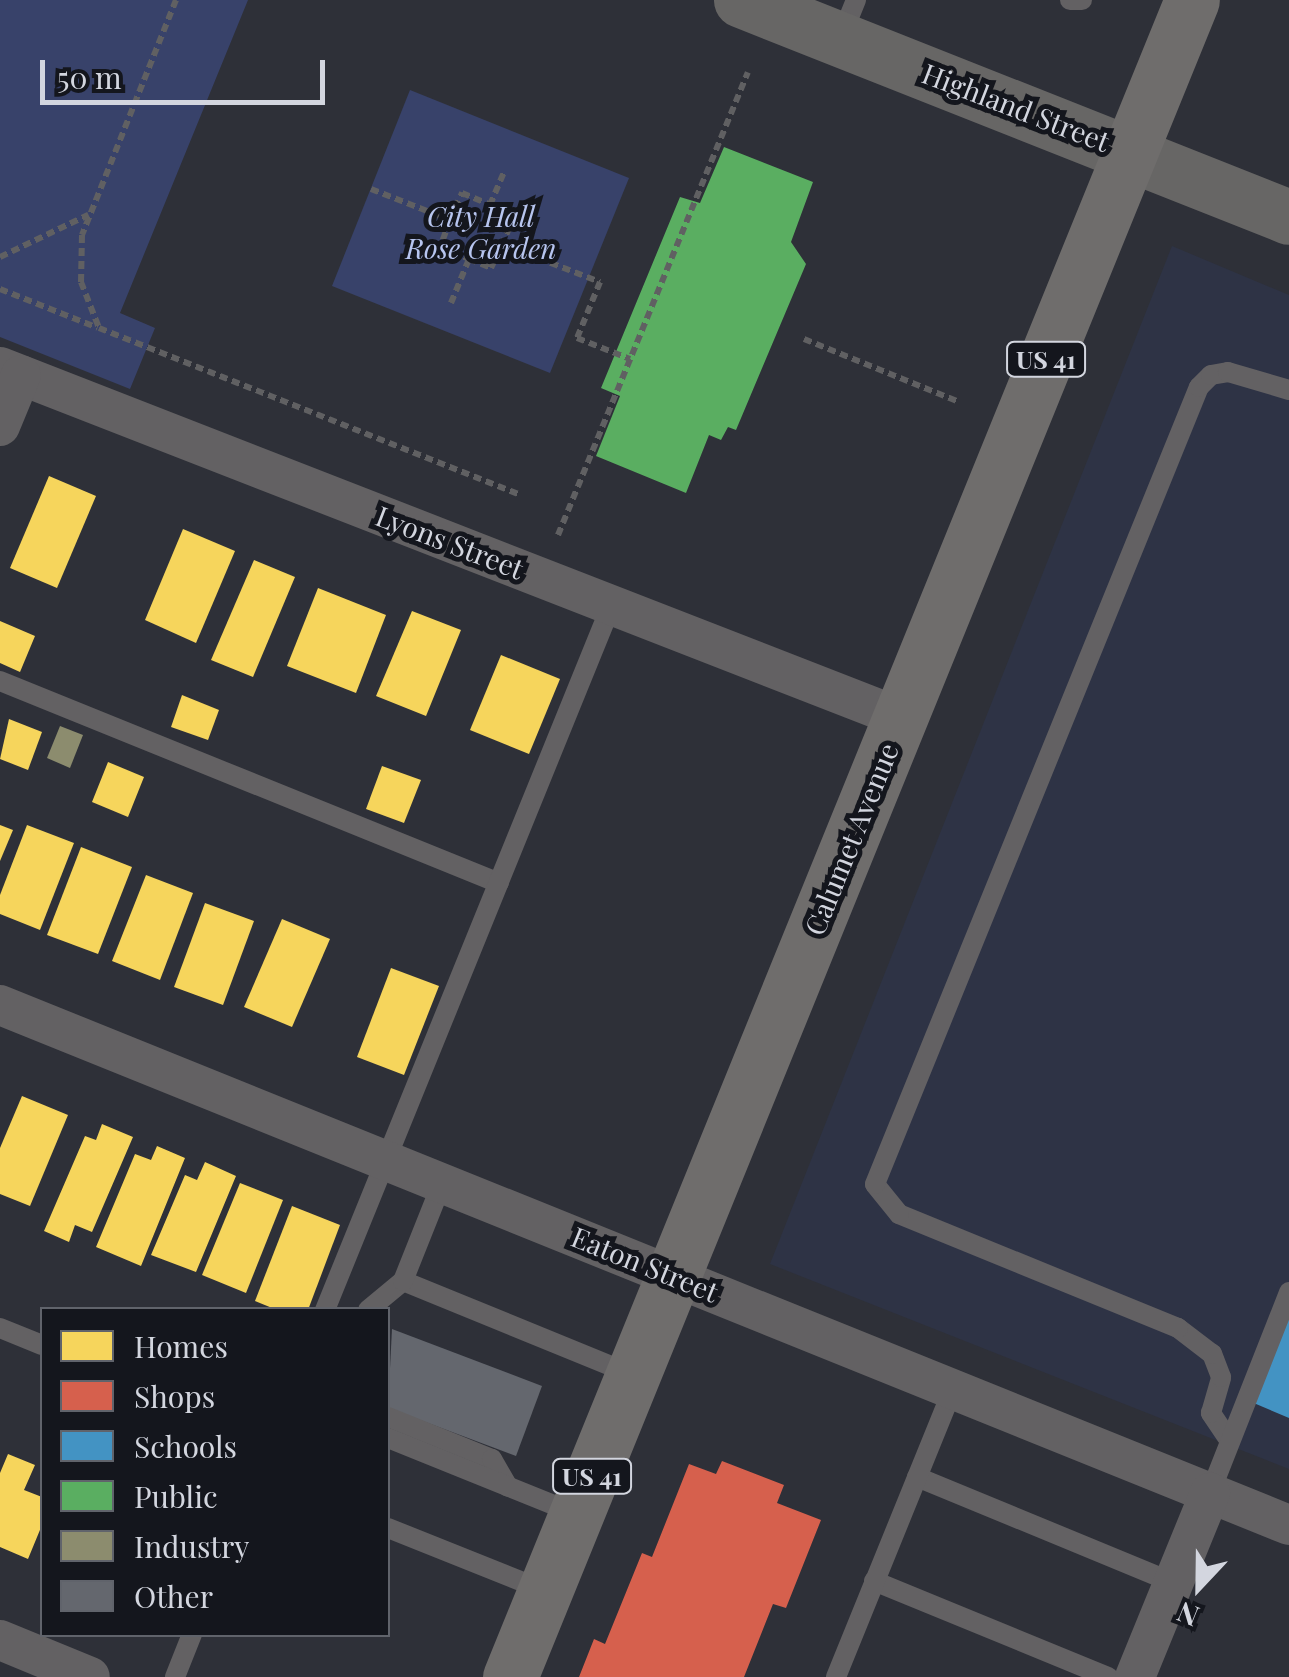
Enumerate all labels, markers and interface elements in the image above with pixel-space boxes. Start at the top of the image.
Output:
scale bar [45,40,330,102]
street label: Highland Street [918,56,1114,158]
text: 50 m [57,57,122,97]
park label: City Hall Rose Garden [405,199,557,265]
road number: US 41 [1004,339,1088,379]
street label: Lyons Street [371,498,529,586]
street label: Calumet Avenue [797,737,905,941]
street label: Eaton Street [567,1219,723,1309]
legend [40,1307,390,1637]
text: Homes [134,1326,228,1366]
text: Shops [134,1376,215,1416]
text: Schools [134,1426,237,1466]
road number: US 41 [550,1456,634,1496]
text: Public [134,1476,218,1516]
text: Industry [134,1526,249,1566]
north arrow [1149,1537,1249,1637]
text: Other [134,1576,213,1616]
text: N [1171,1594,1204,1636]

